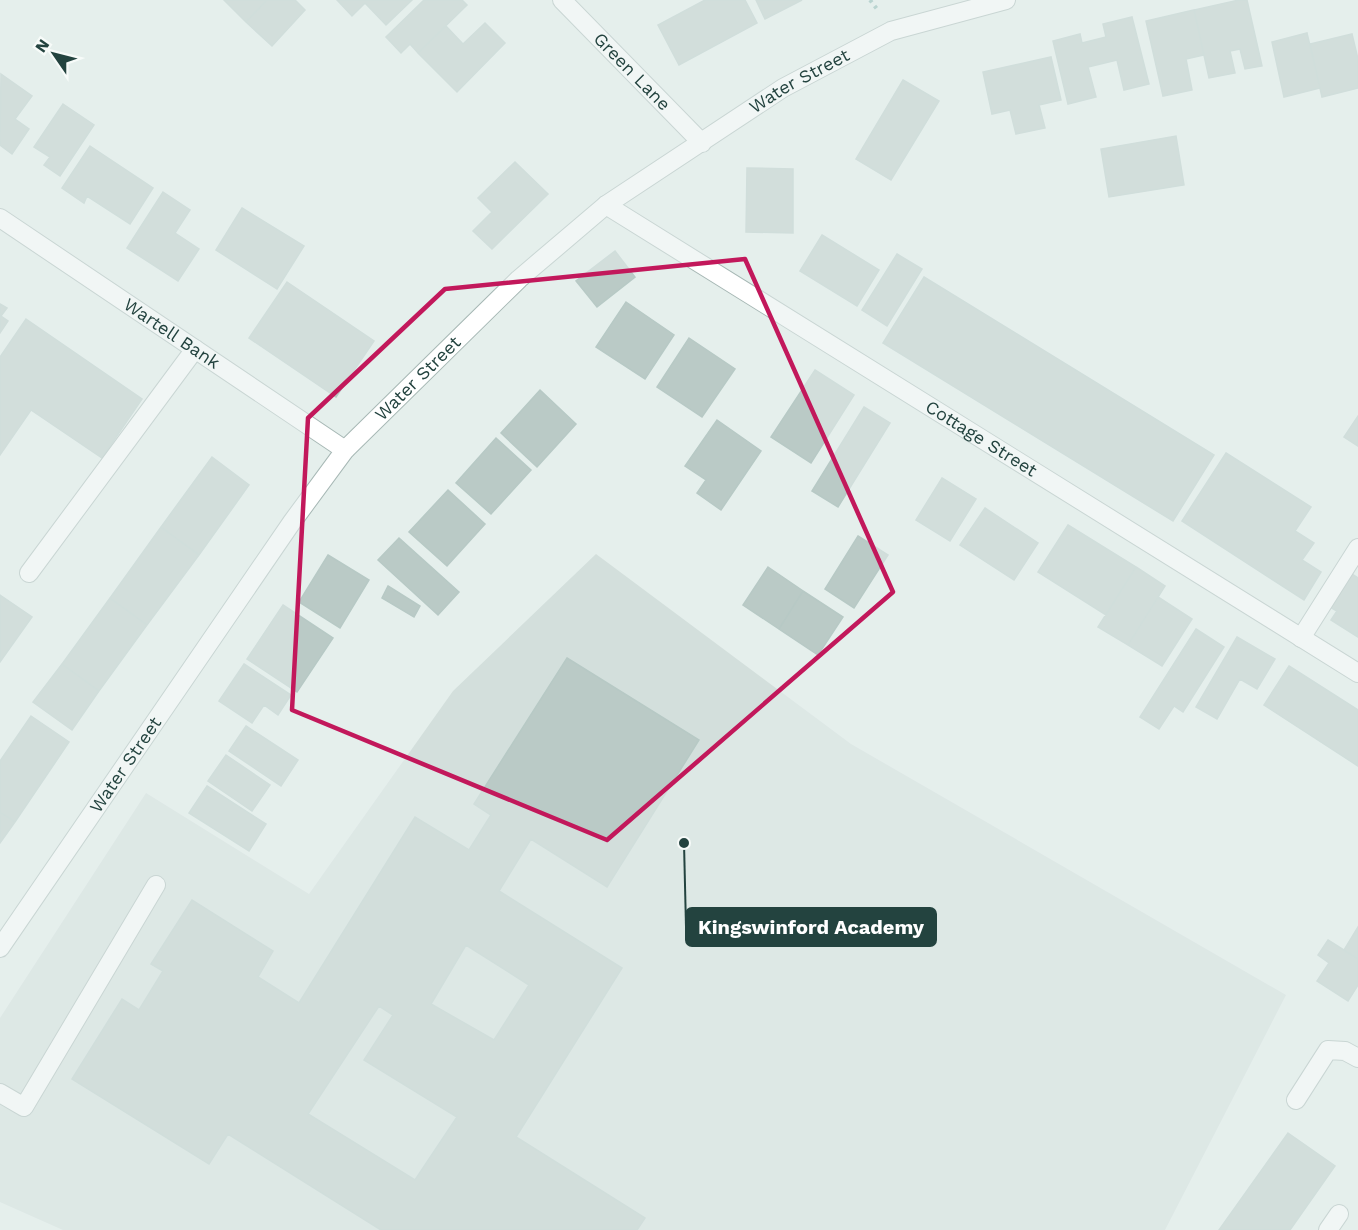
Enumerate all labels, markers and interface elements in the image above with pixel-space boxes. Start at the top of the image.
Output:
north arrow [24,24,84,84]
street label: Green Lane [590,28,675,114]
text: N [31,35,53,56]
street label: Water Street [745,44,853,117]
street label: Wartell Bank [120,293,224,373]
street label: Water Street [370,331,465,425]
street label: Cottage Street [922,396,1042,481]
street label: Water Street [85,712,166,817]
callout: Kingswinford Academy [686,908,936,946]
text: Kingswinford Academy [698,915,925,939]

